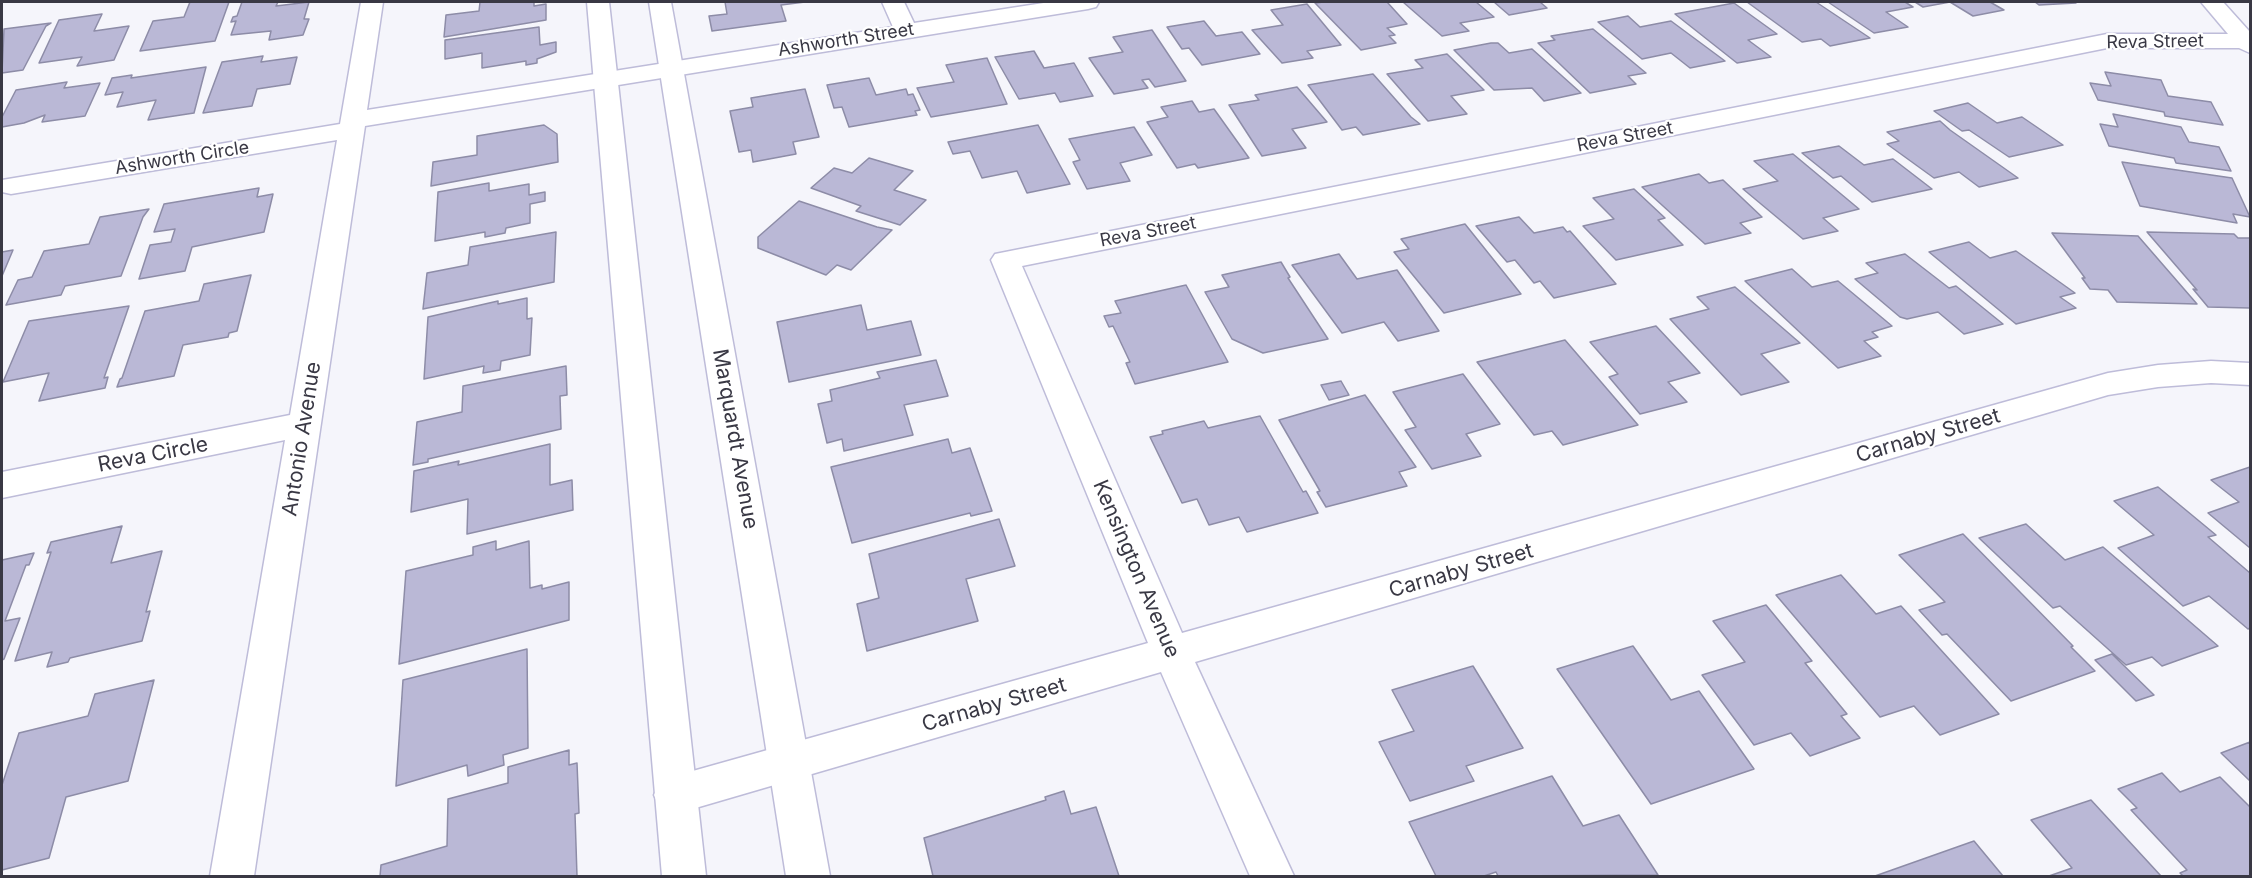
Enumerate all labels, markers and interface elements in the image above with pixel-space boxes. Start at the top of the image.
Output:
street label: Ashworth Street [777,19,915,61]
street label: Reva Street [2106,30,2204,54]
street label: Reva Street [1575,117,1675,157]
street label: Ashworth Circle [113,137,251,179]
street label: Reva Street [1098,212,1198,252]
street label: Marquardt Avenue [707,347,763,531]
street label: Antonio Avenue [277,360,327,518]
street label: Carnaby Street [1853,403,2003,469]
street label: Reva Circle [96,432,210,478]
street label: Kensington Avenue [1087,476,1185,662]
street label: Carnaby Street [1386,538,1536,604]
street label: Carnaby Street [919,672,1069,738]

